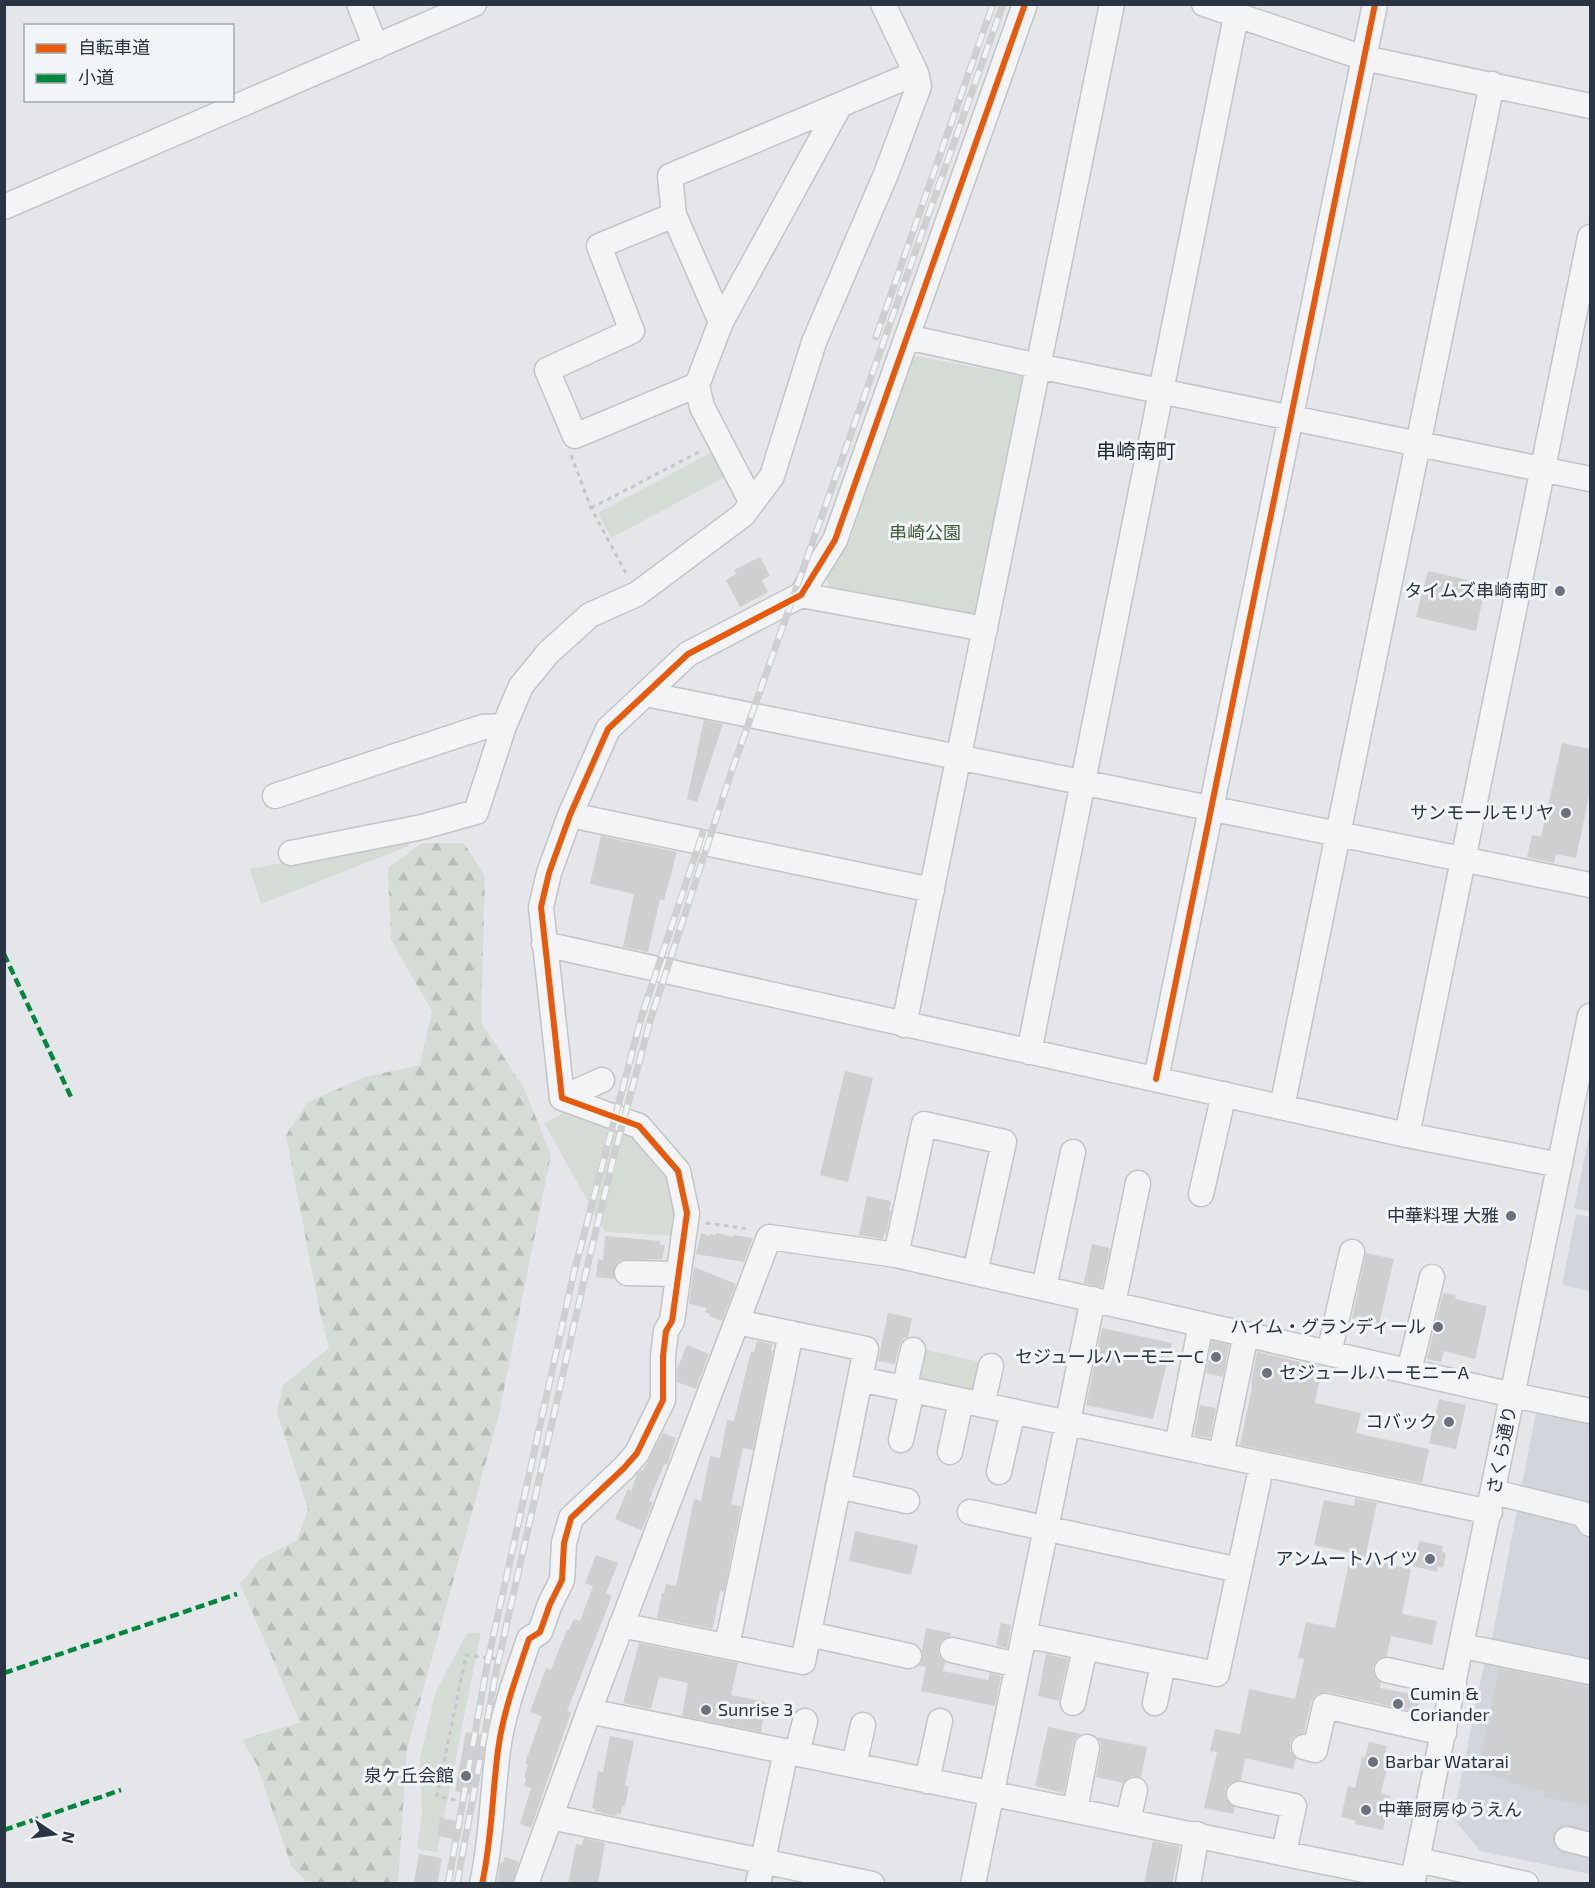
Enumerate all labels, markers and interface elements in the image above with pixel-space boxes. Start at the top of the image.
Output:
legend [24,24,234,102]
text: 自転車道 [78,36,150,58]
text: 小道 [78,66,114,88]
district label: 串崎南町 [1096,438,1176,462]
park label: 串崎公園 [889,521,961,543]
place label: タイムズ串崎南町 [1404,579,1548,601]
marker: タイムズ串崎南町 [1553,584,1567,598]
place label: サンモールモリヤ [1410,801,1554,823]
marker: サンモールモリヤ [1559,806,1573,820]
place label: 中華料理 大雅 [1387,1204,1499,1226]
marker: 中華料理 大雅 [1504,1209,1518,1223]
place label: ハイム・グランディール [1230,1315,1426,1337]
marker: ハイム・グランディール [1431,1320,1445,1334]
place label: セジュールハーモニーC [1015,1345,1204,1367]
marker: セジュールハーモニーC [1209,1350,1223,1364]
place label: セジュールハーモニーA [1279,1361,1470,1383]
marker: セジュールハーモニーA [1260,1366,1274,1380]
street label: さくら通り [1482,1404,1520,1496]
place label: コバック [1365,1410,1437,1432]
marker: コバック [1442,1415,1456,1429]
place label: アンムートハイツ [1275,1547,1418,1569]
marker: アンムートハイツ [1423,1552,1437,1566]
place label: Cumin & Coriander [1410,1682,1490,1725]
marker: Cumin & Coriander [1391,1697,1405,1711]
place label: Sunrise 3 [718,1698,793,1720]
marker: Sunrise 3 [699,1703,713,1717]
place label: Barbar Watarai [1385,1750,1509,1772]
marker: Barbar Watarai [1366,1755,1380,1769]
place label: 泉ケ丘会館 [364,1764,454,1786]
marker: 泉ケ丘会館 [459,1769,473,1783]
place label: 中華厨房ゆうえん [1378,1798,1522,1820]
marker: 中華厨房ゆうえん [1359,1803,1373,1817]
north arrow [24,1804,84,1864]
text: N [59,1830,80,1845]

